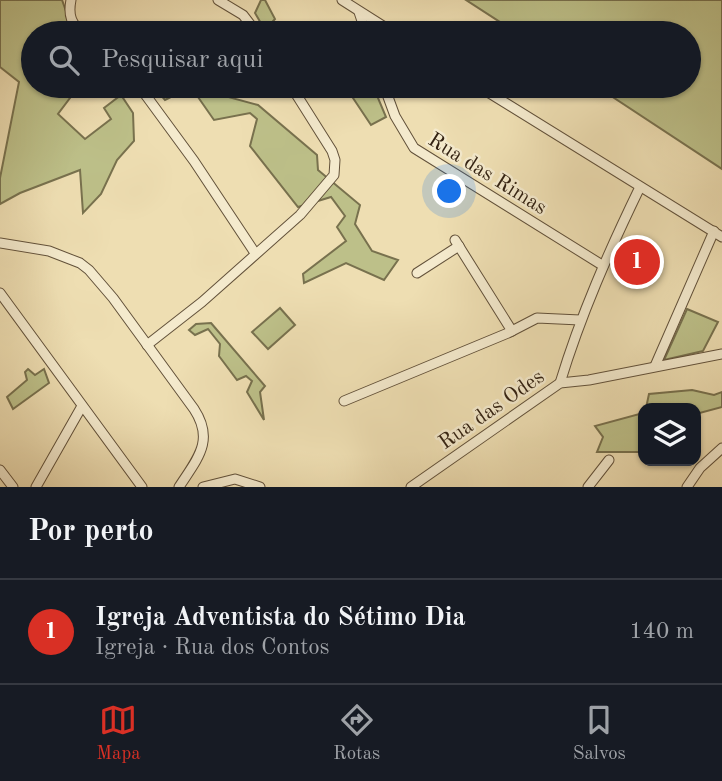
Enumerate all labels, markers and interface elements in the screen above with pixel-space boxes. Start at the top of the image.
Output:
search box [21,21,701,98]
icon: search [45,41,83,79]
text: Pesquisar aqui [101,47,263,73]
street label: Rua das Rimas [424,129,550,219]
your location [432,174,466,208]
pin: 1 [614,236,660,288]
street label: Rua das Odes [435,366,548,454]
map controls [638,403,701,466]
button: layers [638,403,701,466]
text: Por perto [28,517,154,547]
text: Igreja Adventista do Sétimo Dia [95,605,466,631]
text: 1 [44,620,58,643]
text: 140 m [629,620,694,643]
text: Igreja · Rua dos Contos [95,636,330,659]
tab: Mapa [96,701,141,766]
tab: Rotas [333,701,380,766]
tab: Salvos [573,701,626,766]

